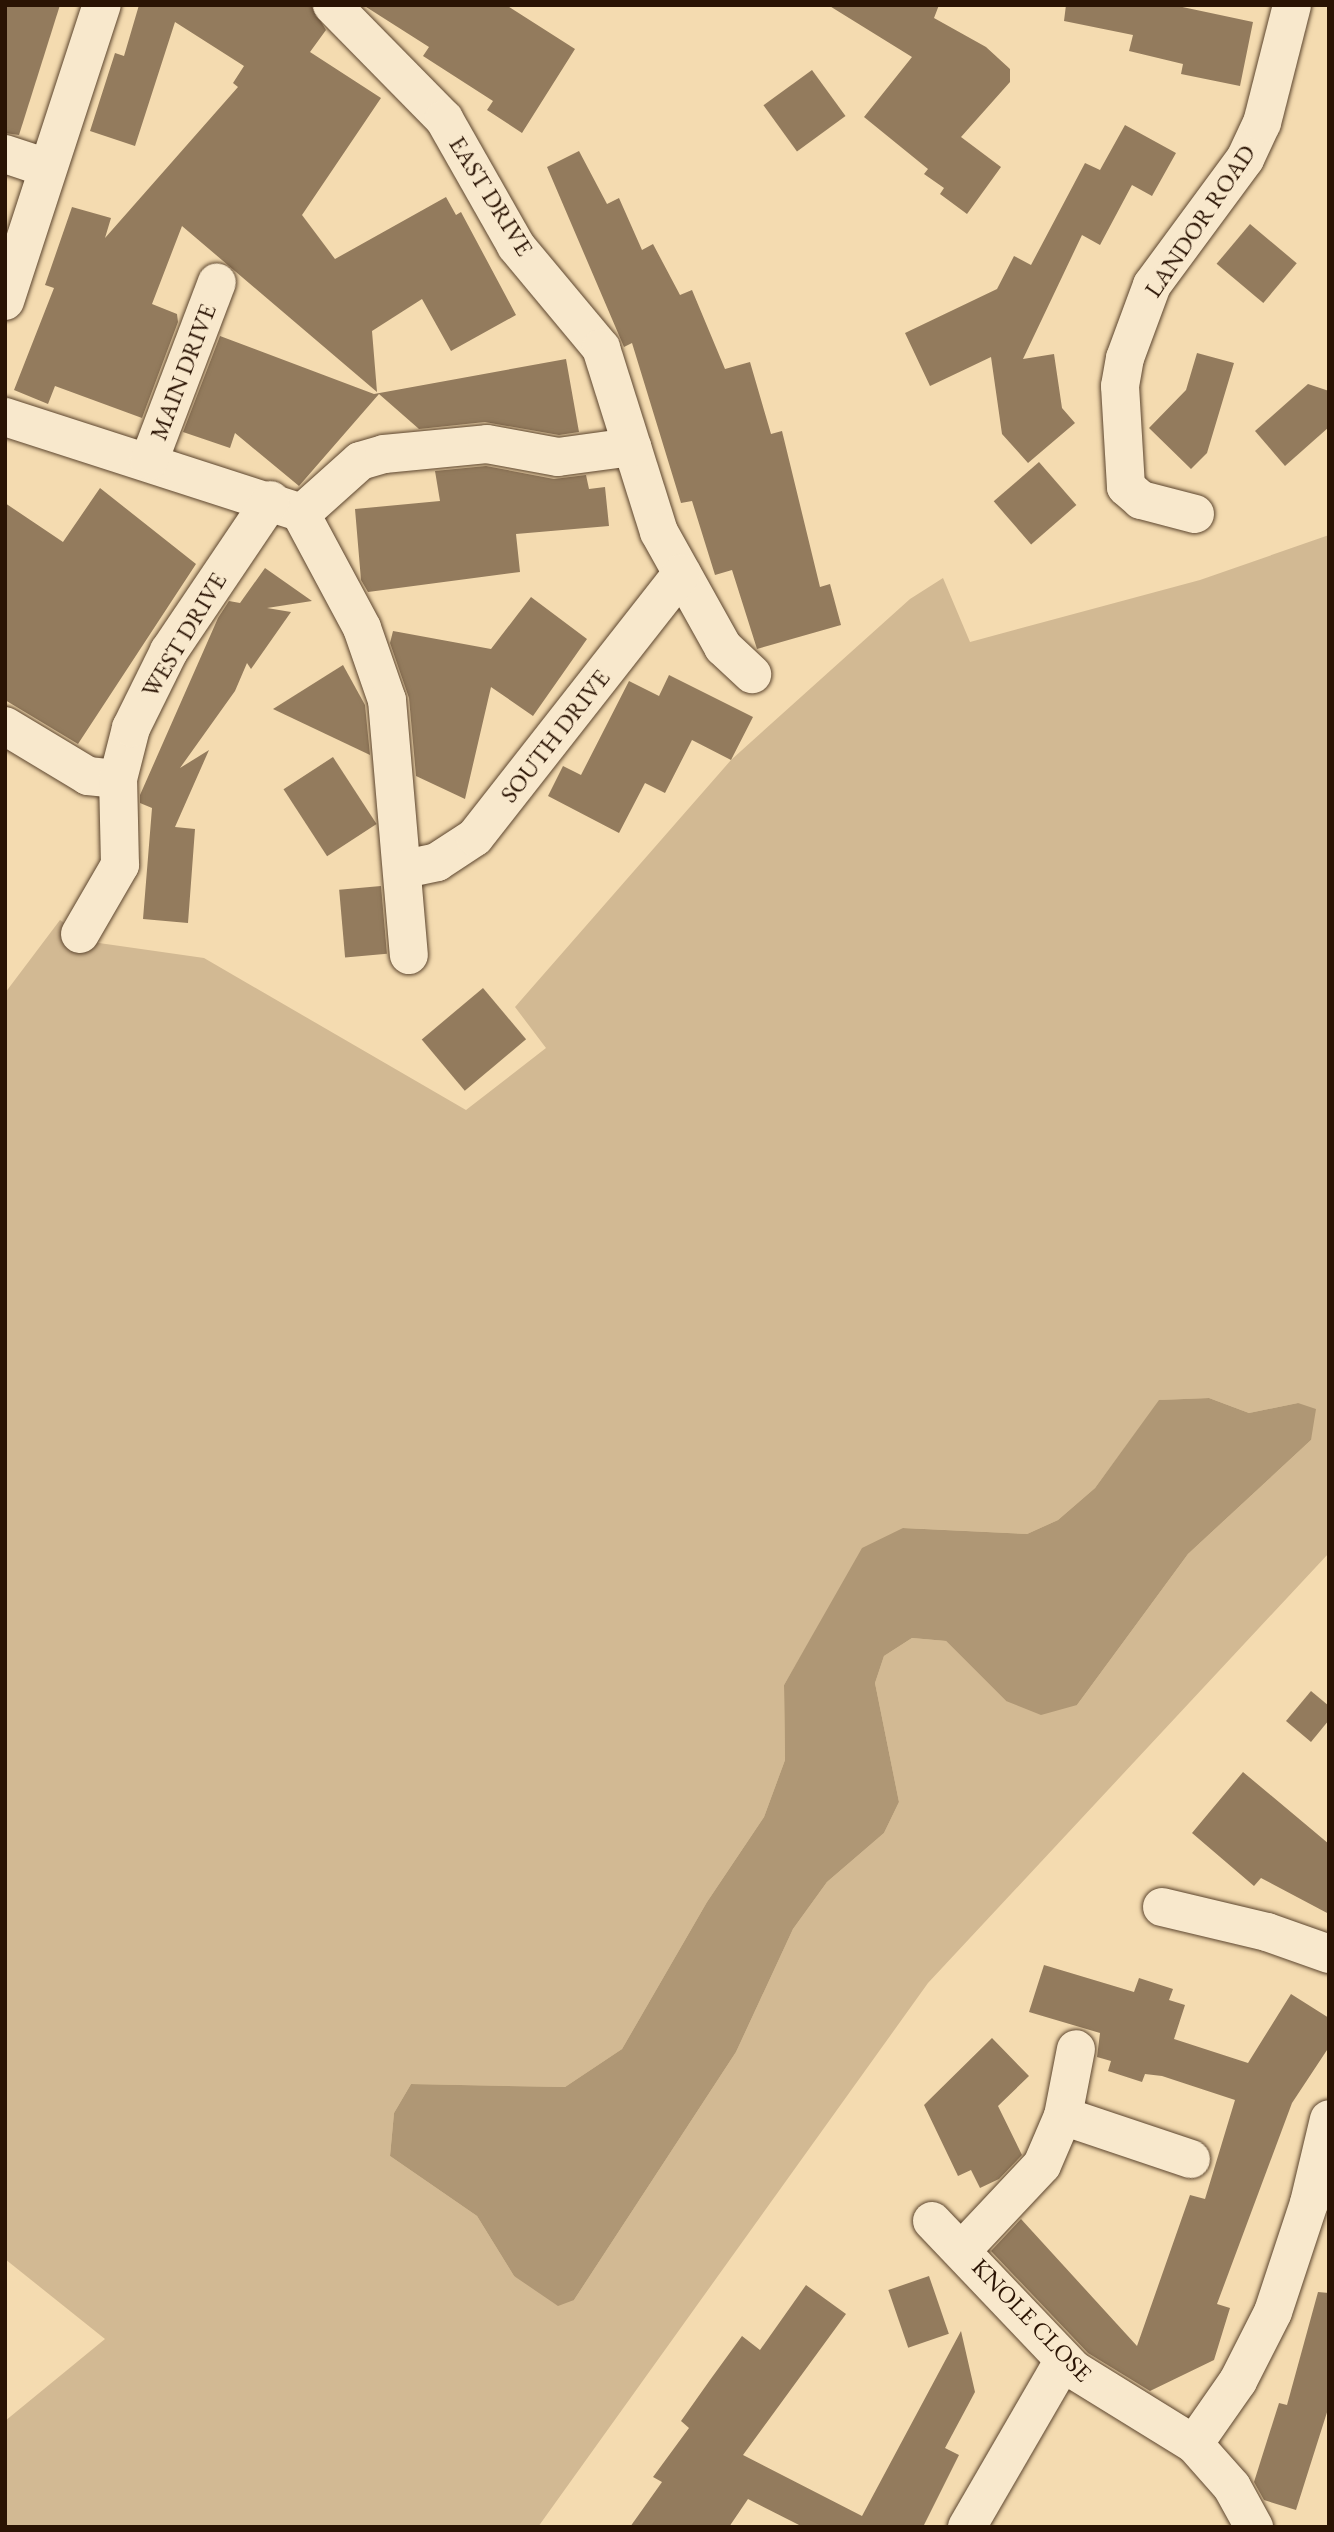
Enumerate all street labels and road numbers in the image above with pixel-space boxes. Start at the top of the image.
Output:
street label: EAST DRIVE [443,131,539,261]
street label: LANDOR ROAD [1138,139,1262,303]
street label: MAIN DRIVE [144,300,222,444]
street label: WEST DRIVE [135,567,233,703]
street label: SOUTH DRIVE [494,664,616,808]
street label: KNOLE CLOSE [966,2252,1098,2388]

